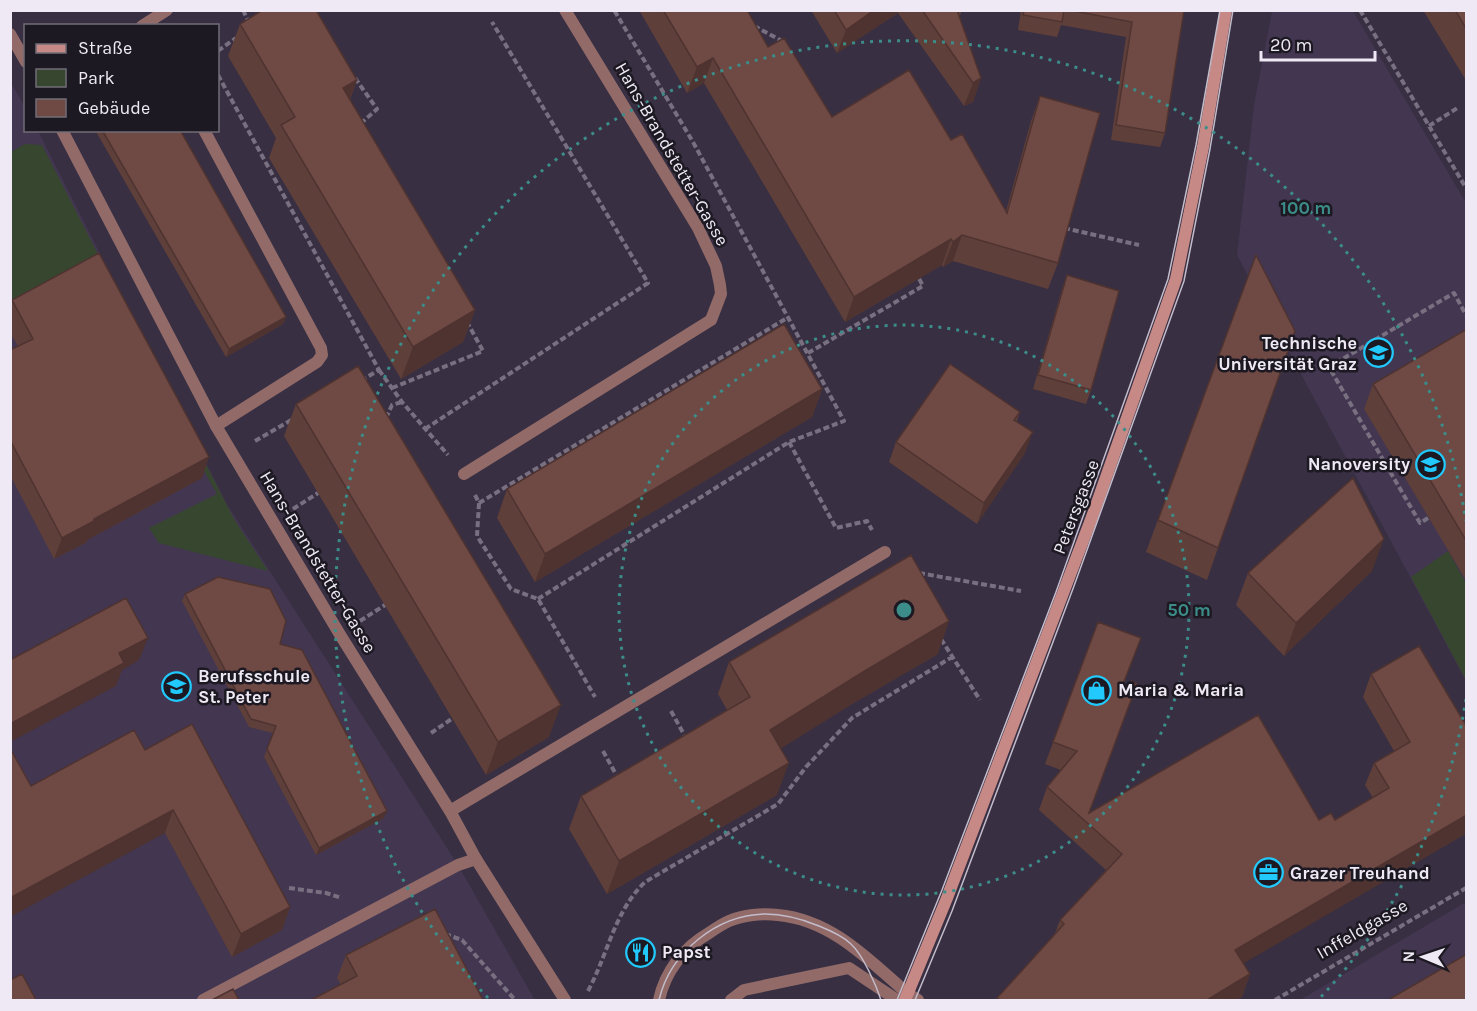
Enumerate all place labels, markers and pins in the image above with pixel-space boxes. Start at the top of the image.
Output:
place label: Technische Universität Graz [1218,332,1357,375]
school or university icon: Technische Universität Graz [1362,337,1394,369]
school or university icon: Nanoversity [1415,448,1447,480]
place label: Nanoversity [1308,453,1410,475]
centre of rings [894,600,914,620]
place label: Berufsschule St. Peter [198,665,310,708]
school or university icon: Berufsschule St. Peter [161,670,193,702]
shop icon: Maria & Maria [1081,674,1113,706]
place label: Maria & Maria [1118,679,1244,701]
office icon: Grazer Treuhand [1253,857,1285,889]
place label: Grazer Treuhand [1290,862,1430,884]
restaurant icon: Papst [625,936,657,968]
place label: Papst [662,941,711,963]

